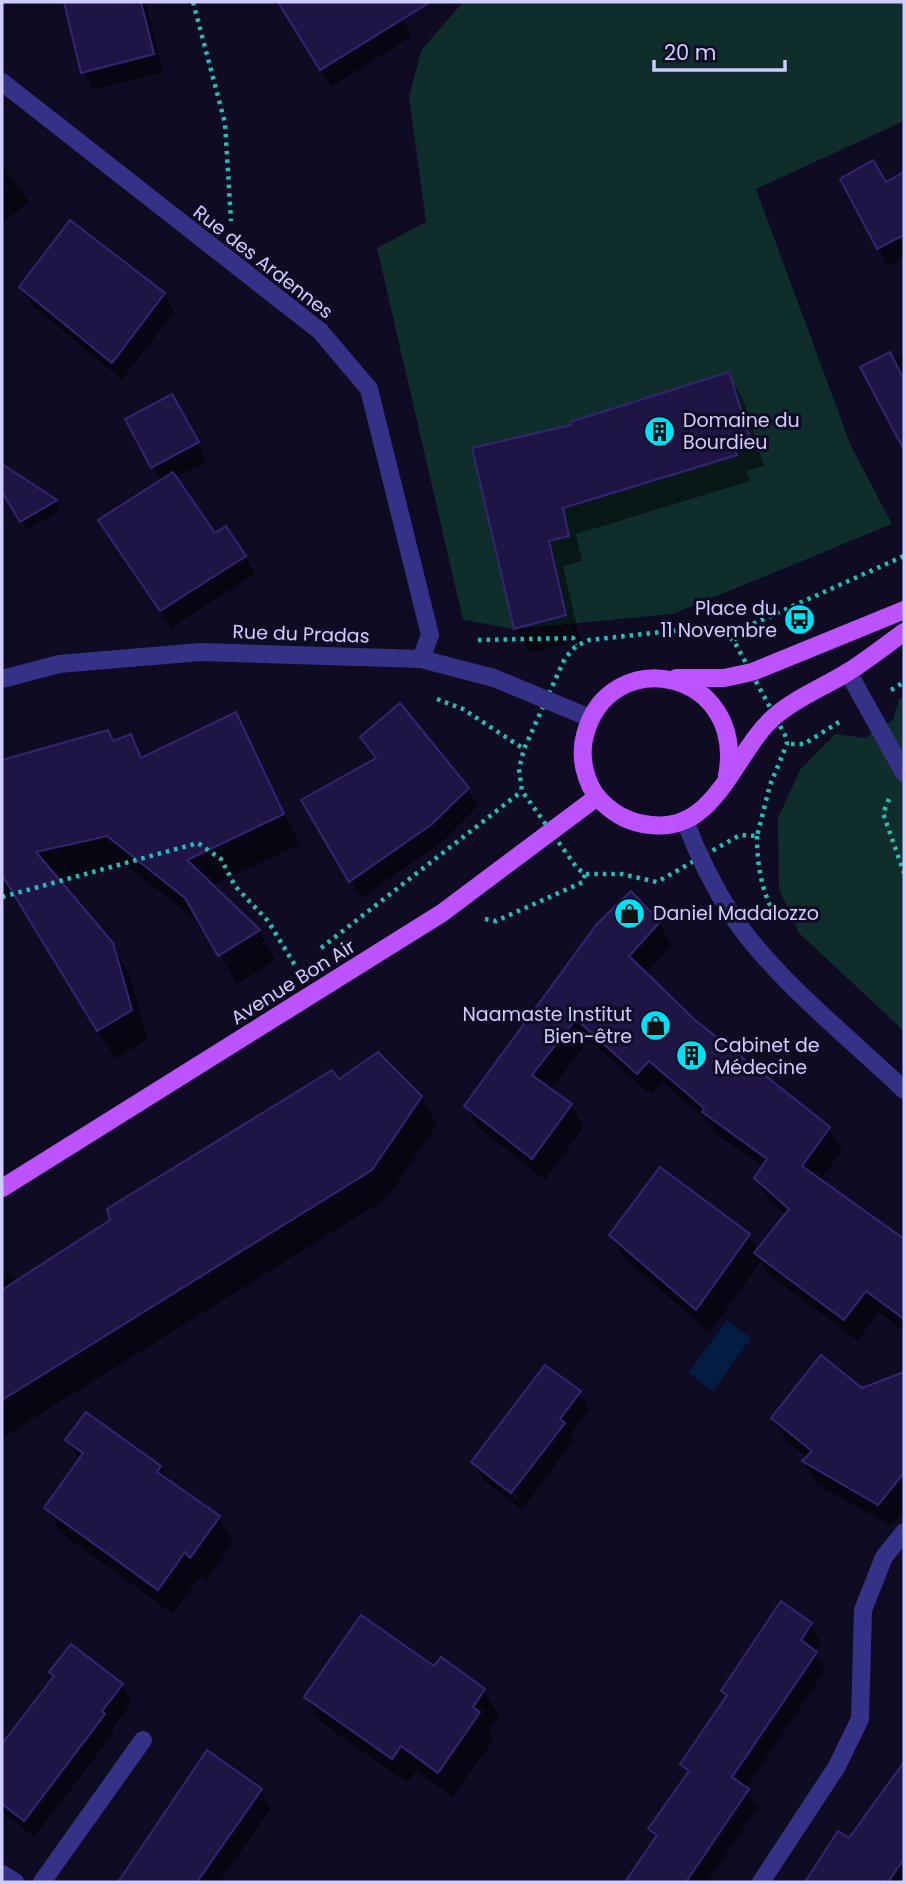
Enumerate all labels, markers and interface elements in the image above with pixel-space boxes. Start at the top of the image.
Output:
scale bar [654,28,785,72]
text: 20 m [664,38,717,67]
street label: Rue des Ardennes [187,199,339,325]
place label: Domaine du Bourdieu [683,407,800,456]
building icon: Domaine du Bourdieu [643,414,677,448]
place label: Place du 11 Novembre [661,595,777,644]
bus stop icon: Place du 11 Novembre [783,602,817,636]
street label: Rue du Pradas [232,618,370,650]
shop icon: Daniel Madalozzo [613,896,647,930]
place label: Daniel Madalozzo [653,900,819,927]
street label: Avenue Bon Air [226,933,360,1031]
place label: Naamaste Institut Bien-être [463,1001,632,1050]
shop icon: Naamaste Institut Bien-être [638,1008,672,1042]
place label: Cabinet de Médecine [714,1032,820,1081]
building icon: Cabinet de Médecine [674,1039,708,1073]

